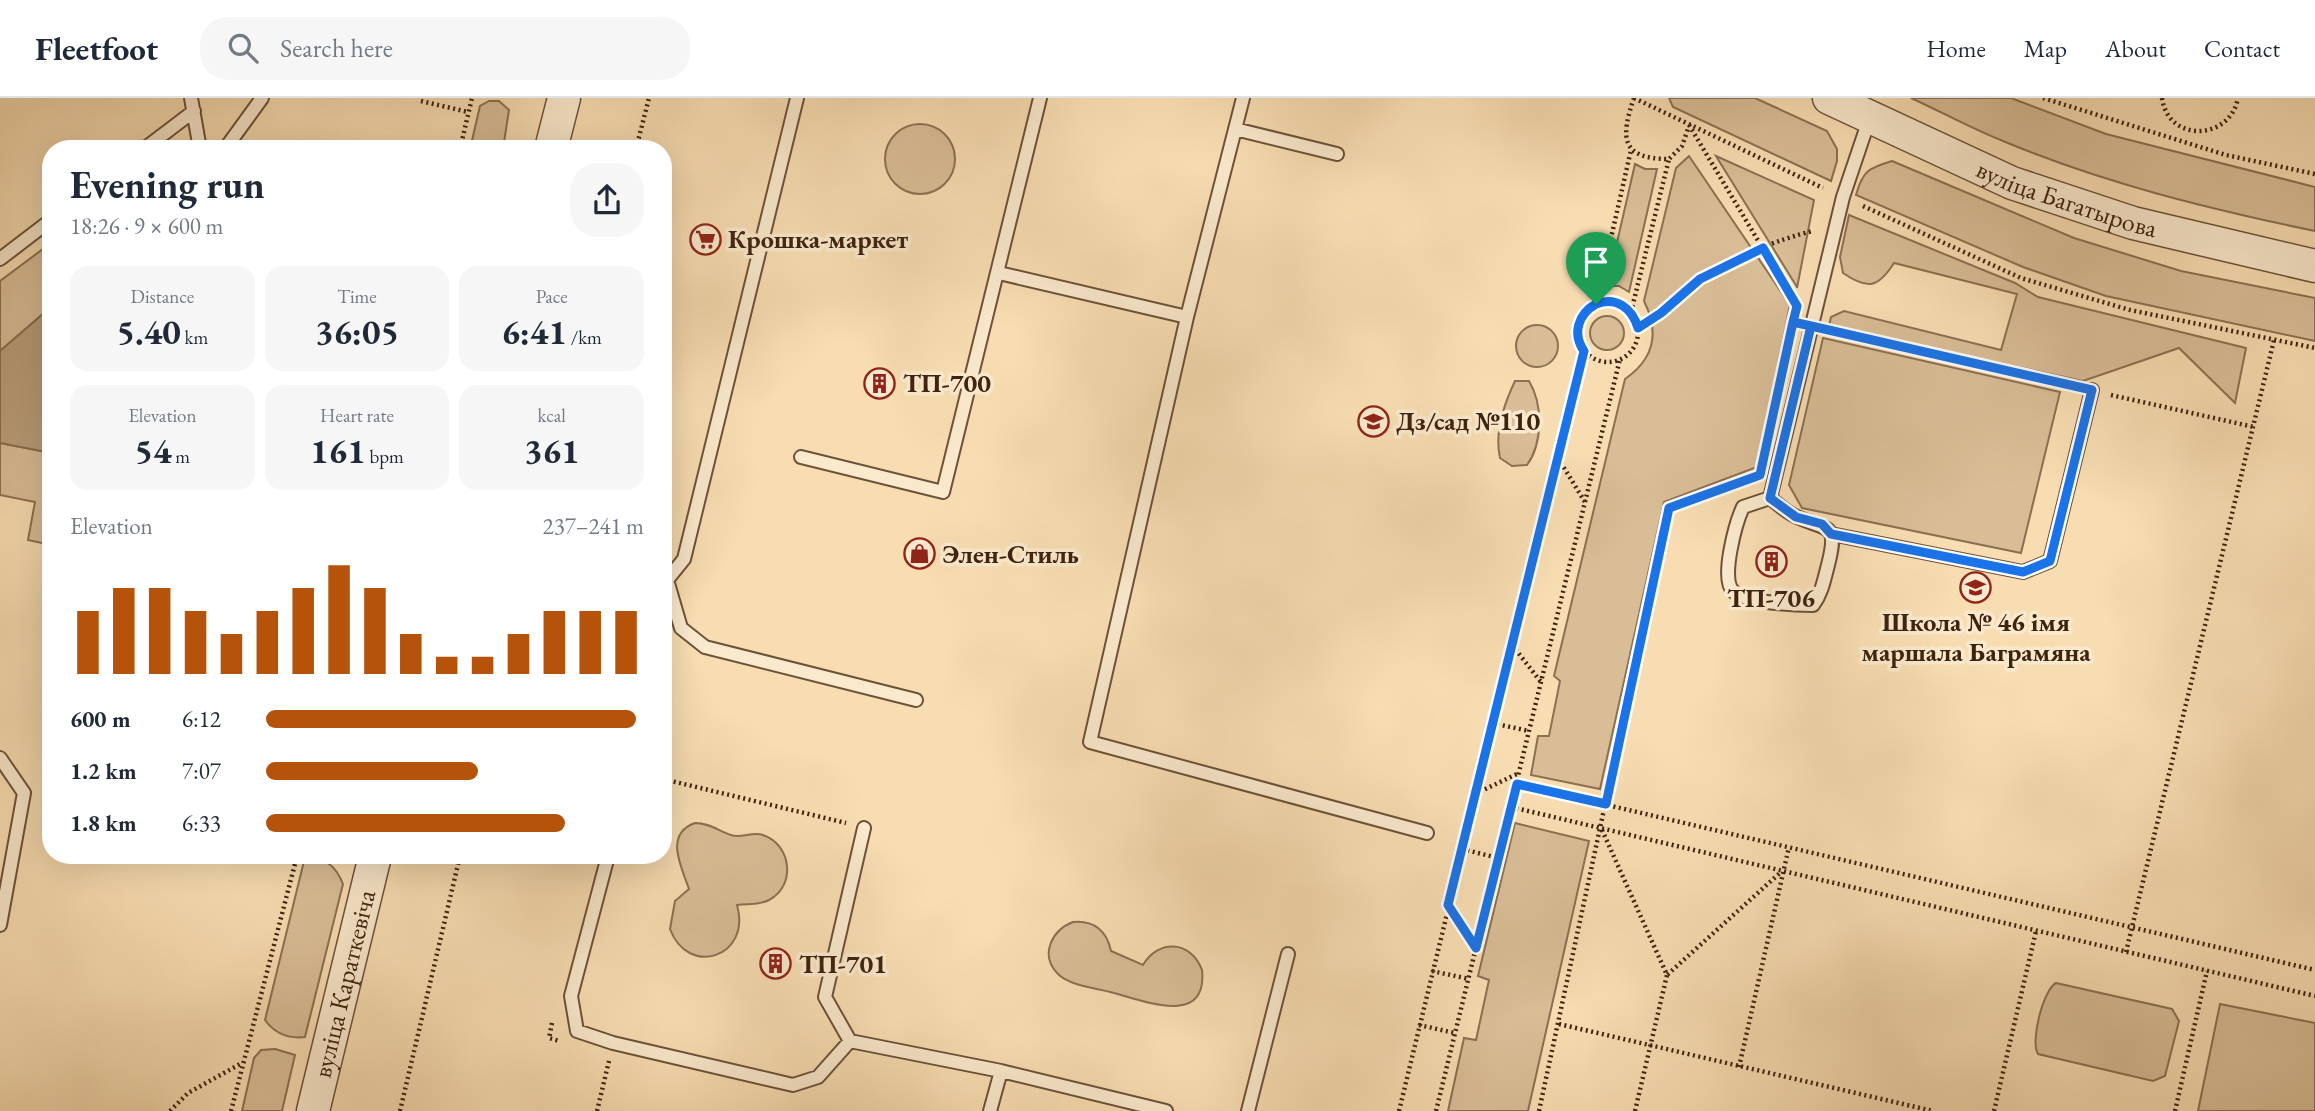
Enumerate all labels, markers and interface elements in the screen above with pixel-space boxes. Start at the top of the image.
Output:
search box [200,17,690,80]
text: Fleetfoot [35,27,158,70]
icon: search [224,29,262,67]
text: Search here [280,31,393,65]
text: Home [1926,33,1986,64]
text: Map [2024,33,2067,64]
text: About [2105,33,2166,64]
text: Contact [2204,33,2280,64]
street label: вуліца Багатырова [1971,152,2161,245]
text: Evening run [70,160,265,209]
button: share [570,163,644,237]
text: 18:26 · 9 × 600 m [70,211,223,241]
supermarket icon: Крошка-маркет [688,222,722,256]
place label: Крошка-маркет [728,222,908,256]
pin [1566,232,1626,304]
icon: arrive [1577,243,1615,281]
text: Distance [131,284,194,309]
text: Time [337,284,377,309]
text: Pace [536,284,568,309]
text: 5.40 [116,309,181,354]
text: 36:05 [315,309,399,354]
text: 6:41 [501,309,567,354]
text: km [181,325,208,350]
text: /km [567,325,602,350]
building icon: ТП-700 [863,366,897,400]
place label: ТП-700 [903,366,991,400]
text: Elevation [128,403,197,428]
text: Heart rate [320,403,394,428]
text: kcal [537,403,566,428]
school or university icon: Дз/сад №110 [1356,404,1390,438]
place label: Дз/сад №110 [1396,404,1541,438]
text: 54 [135,428,172,473]
text: 161 [310,428,366,473]
text: 361 [524,428,579,473]
text: m [172,444,190,469]
text: bpm [366,444,404,469]
text: Elevation [70,511,153,541]
text: 237–241 m [543,511,644,541]
shop icon: Элен-Стиль [902,537,936,571]
place label: Элен-Стиль [942,537,1079,571]
building icon: ТП-706 [1754,545,1788,579]
school or university icon: Школа № 46 імя маршала Баграмяна [1959,570,1993,604]
place label: ТП-706 [1727,581,1815,615]
place label: Школа № 46 імя маршала Баграмяна [1861,605,2091,669]
text: 600 m [70,704,131,734]
text: 6:12 [182,704,221,734]
text: 1.2 km [70,756,137,786]
text: 7:07 [182,756,221,786]
text: 1.8 km [70,808,137,838]
text: 6:33 [182,808,221,838]
street label: вуліца Караткевіча [305,886,383,1081]
building icon: ТП-701 [759,947,793,981]
place label: ТП-701 [799,947,887,981]

